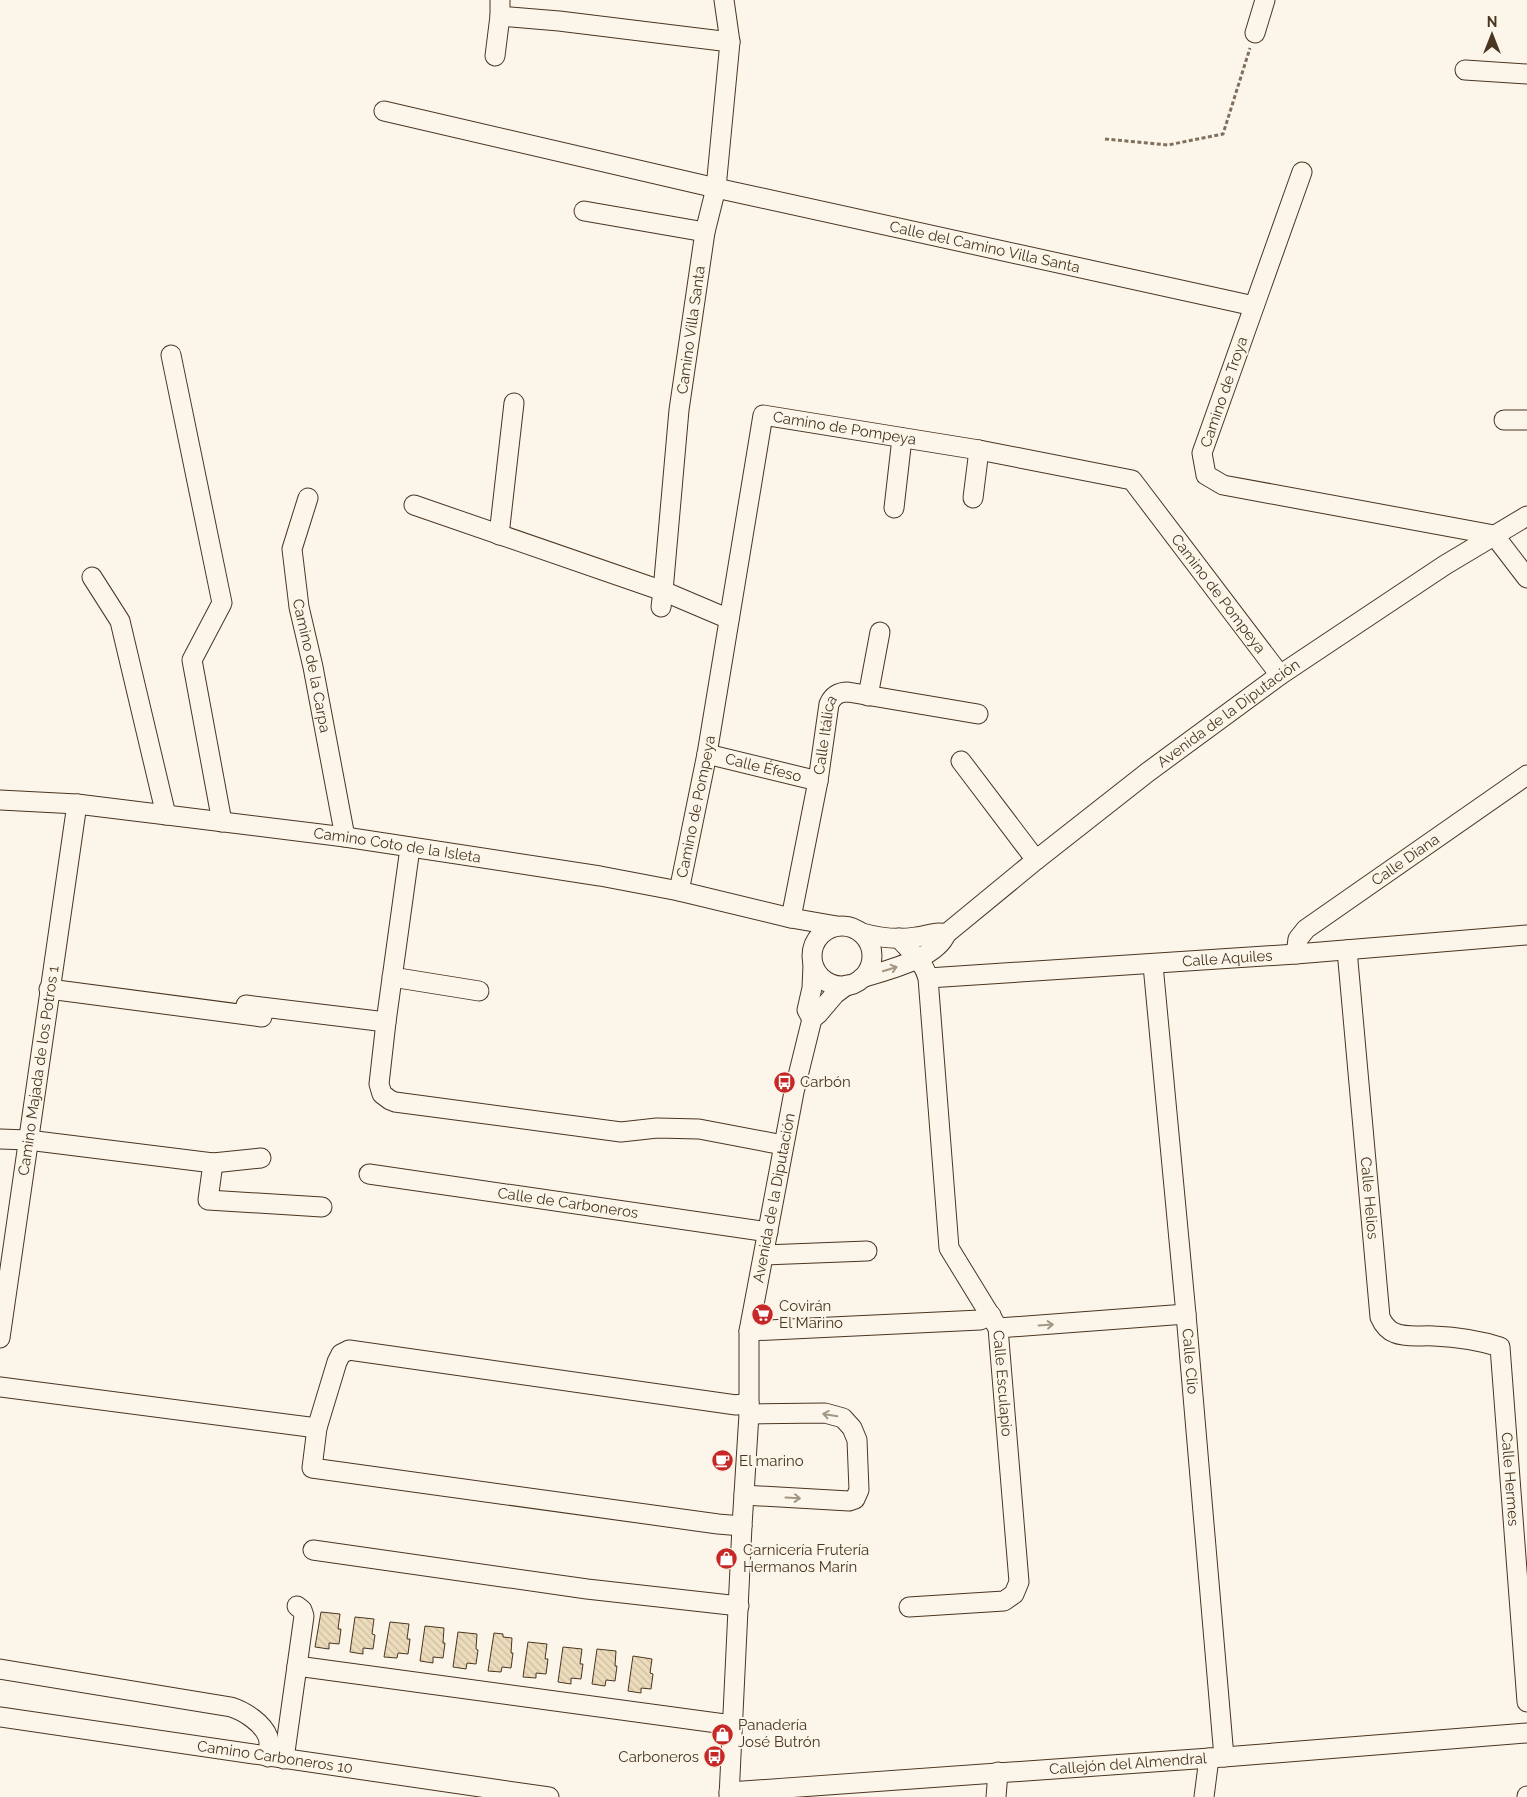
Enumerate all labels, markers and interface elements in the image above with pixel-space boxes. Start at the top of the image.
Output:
north arrow [1467,10,1517,60]
text: N [1487,14,1497,30]
street label: Calle del Camino Villa Santa [888,217,1082,277]
street label: Camino Villa Santa [673,265,709,395]
street label: Camino de Troya [1197,334,1251,450]
street label: Camino de Pompeya [772,408,918,449]
street label: Camino de Pompeya [1167,531,1269,657]
street label: Camino de la Carpa [289,598,334,734]
street label: Avenida de la Diputación [1154,655,1303,771]
street label: Calle Itálica [810,692,841,776]
street label: Camino de Pompeya [673,734,719,880]
street label: Calle Éfeso [723,750,803,786]
street label: Camino Coto de la Isleta [313,824,482,867]
street label: Calle Diana [1368,830,1443,890]
street label: Calle Aquiles [1182,947,1273,970]
street label: Camino Majada de los Potros 1 [15,964,63,1177]
one-way arrow [882,964,898,974]
bus stop icon: Carbón [772,1070,796,1094]
place label: Carbón [800,1073,851,1091]
street label: Avenida de la Diputación [749,1112,799,1284]
street label: Calle Helios [1357,1156,1382,1240]
street label: Calle de Carboneros [496,1184,639,1222]
place label: Covirán El Marino [779,1297,843,1332]
supermarket icon: Covirán El Marino [751,1303,775,1327]
one-way arrow [1038,1320,1054,1329]
street label: Calle Clio [1178,1328,1202,1395]
street label: Calle Esculapio [989,1329,1016,1437]
one-way arrow [823,1409,839,1419]
street label: Calle Hermes [1498,1432,1523,1527]
cafe icon: El marino [711,1449,735,1473]
place label: El marino [739,1452,804,1470]
one-way arrow [784,1493,800,1502]
place label: Carnicería Frutería Hermanos Marín [743,1541,869,1576]
shop icon: Carnicería Frutería Hermanos Marín [715,1547,739,1571]
place label: Panadería José Butrón [738,1716,821,1751]
shop icon: Panadería José Butrón [710,1722,734,1746]
street label: Camino Carboneros 10 [196,1737,354,1777]
bus stop icon: Carboneros [703,1745,727,1769]
place label: Carboneros [618,1748,699,1766]
street label: Callejón del Almendral [1049,1749,1208,1778]

